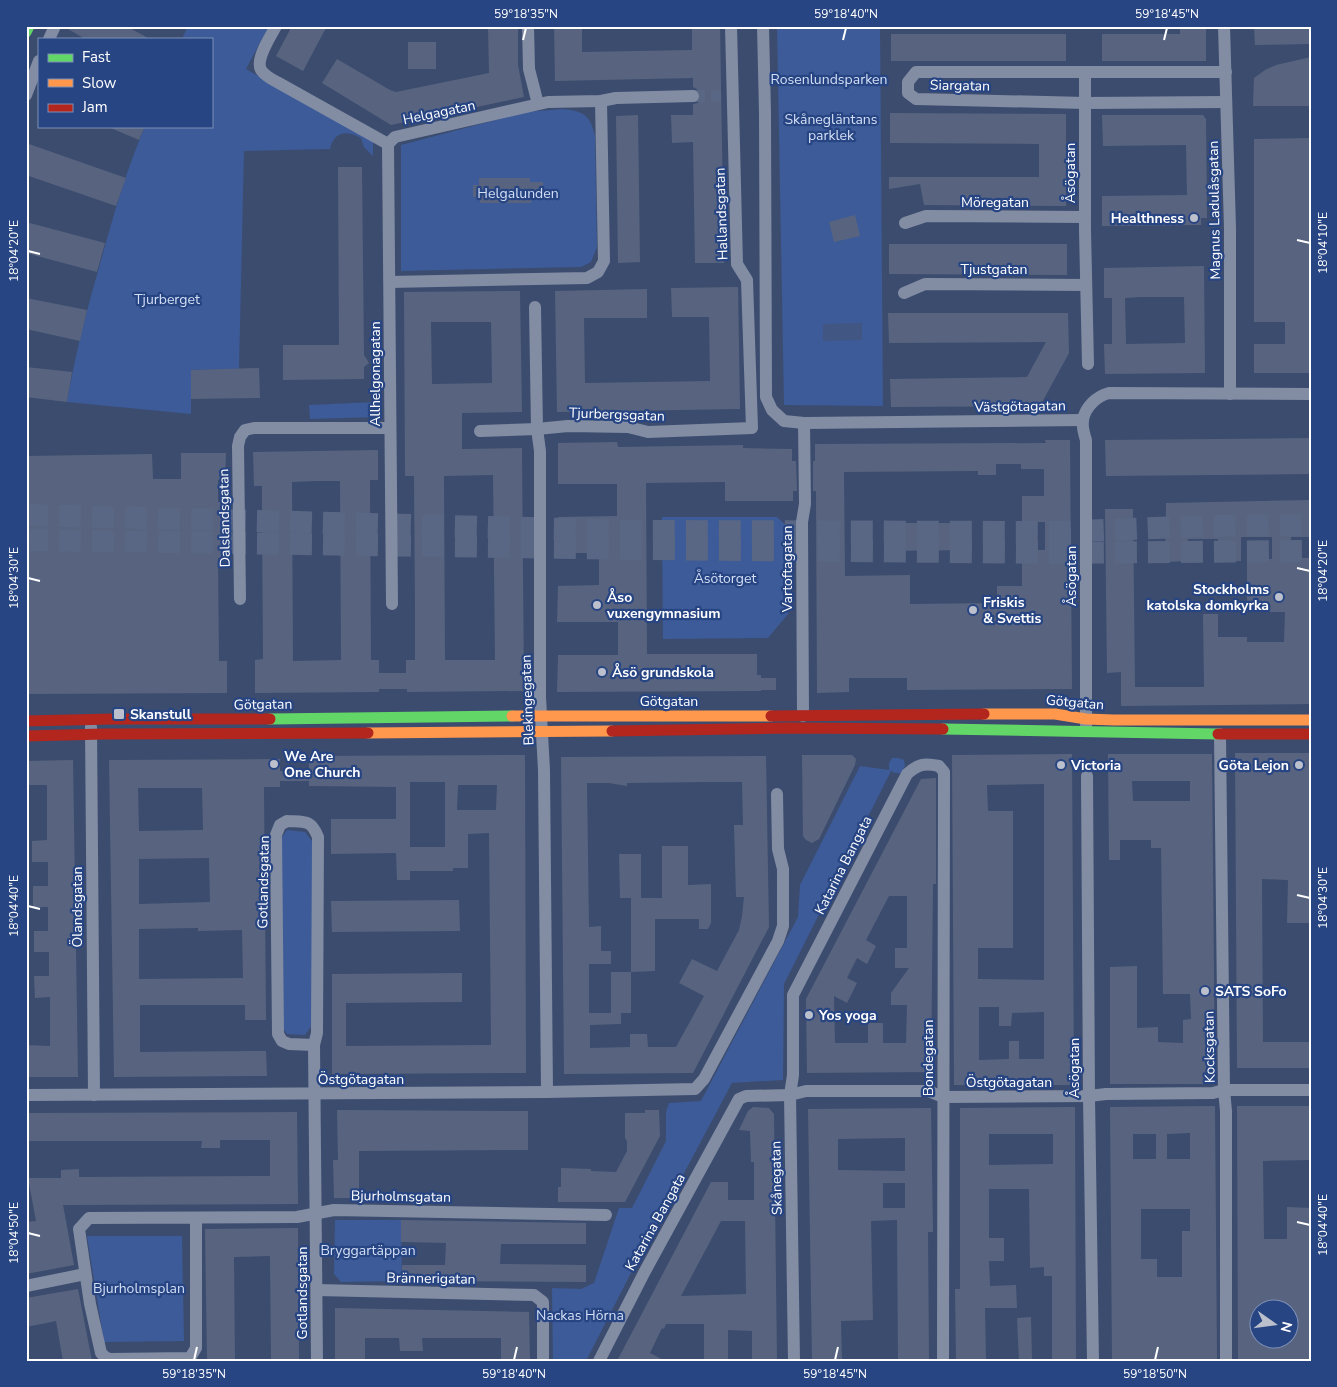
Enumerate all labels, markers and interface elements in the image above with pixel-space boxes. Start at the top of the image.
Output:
text: 59°18'35"N [494,6,558,22]
text: 59°18'40"N [814,6,878,22]
text: 59°18'45"N [1135,6,1199,22]
legend [38,38,212,128]
text: Fast [82,47,111,67]
park label: Rosenlundsparken [771,70,887,89]
text: Slow [82,73,117,93]
street label: Siargatan [930,75,990,96]
street label: Helgagatan [401,96,477,129]
text: Jam [81,97,108,117]
park label: Skånegläntans parklek [784,110,878,145]
street label: Magnus Ladulåsgatan [1204,140,1225,280]
street label: Åsögatan [1061,143,1080,203]
street label: Hallandsgatan [710,167,733,261]
park label: Helgalunden [477,184,559,203]
street label: Möregatan [961,193,1029,212]
place label: Healthness [1111,209,1184,228]
marker: Healthness [1188,212,1200,224]
text: 18°04'10"E [1315,212,1331,274]
text: 18°04'20"E [6,220,22,282]
street label: Tjustgatan [961,260,1027,279]
park label: Tjurberget [134,290,200,309]
street label: Allhelgonagatan [366,321,385,427]
street label: Västgötagatan [973,396,1066,417]
street label: Tjurbergsgatan [569,403,665,426]
street label: Dalslandsgatan [214,468,235,568]
street label: Vartoftagatan [778,526,797,613]
text: 18°04'20"E [1315,540,1331,602]
street label: Åsögatan [1062,546,1081,606]
text: 18°04'30"E [6,547,22,609]
park label: Åsötorget [694,569,756,588]
place label: Stockholms katolska domkyrka [1147,580,1269,615]
place label: Åso vuxengymnasium [606,588,720,623]
marker: Stockholms katolska domkyrka [1273,591,1285,603]
place label: Friskis & Svettis [983,593,1041,628]
marker: Åso vuxengymnasium [591,599,603,611]
marker: Friskis & Svettis [967,604,979,616]
street label: Blekingegatan [516,654,539,746]
place label: Åsö grundskola [612,663,714,682]
marker: Åsö grundskola [596,666,608,678]
street label: Götgatan [1045,690,1105,715]
street label: Götgatan [640,692,698,711]
street label: Götgatan [234,694,292,715]
place label: Skanstull [130,705,192,724]
marker: Skanstull [112,707,126,721]
place label: We Are One Church [284,747,361,782]
place label: Victoria [1070,756,1121,775]
place label: Göta Lejon [1219,756,1289,775]
marker: We Are One Church [268,758,280,770]
marker: Victoria [1055,759,1067,771]
marker: Göta Lejon [1293,759,1305,771]
street label: Katarina Bangata [810,813,877,918]
street label: Gotlandsgatan [253,835,274,929]
street label: Ölandsgatan [68,866,87,948]
text: 18°04'30"E [1315,867,1331,929]
text: 18°04'40"E [6,875,22,937]
place label: SATS SoFo [1215,982,1287,1001]
marker: SATS SoFo [1199,985,1211,997]
place label: Yos yoga [818,1006,877,1025]
marker: Yos yoga [803,1009,815,1021]
street label: Kocksgatan [1199,1011,1220,1083]
street label: Bondegatan [919,1020,938,1096]
street label: Åsögatan [1065,1038,1084,1098]
street label: Östgötagatan [318,1070,404,1089]
street label: Östgötagatan [966,1073,1052,1092]
street label: Skånegatan [766,1141,787,1215]
street label: Katarina Bangata [621,1170,690,1274]
street label: Bjurholmsgatan [351,1186,451,1207]
text: 18°04'40"E [1315,1194,1331,1256]
text: 18°04'50"E [6,1202,22,1264]
park label: Bryggartäppan [320,1241,416,1260]
street label: Gotlandsgatan [293,1246,312,1340]
street label: Brännerigatan [386,1268,476,1289]
park label: Bjurholmsplan [93,1279,185,1298]
north arrow [1250,1300,1300,1350]
park label: Nackas Hörna [536,1306,624,1325]
text: N [1276,1320,1297,1334]
text: 59°18'35"N [162,1366,226,1382]
text: 59°18'40"N [482,1366,546,1382]
text: 59°18'45"N [803,1366,867,1382]
text: 59°18'50"N [1123,1366,1187,1382]

